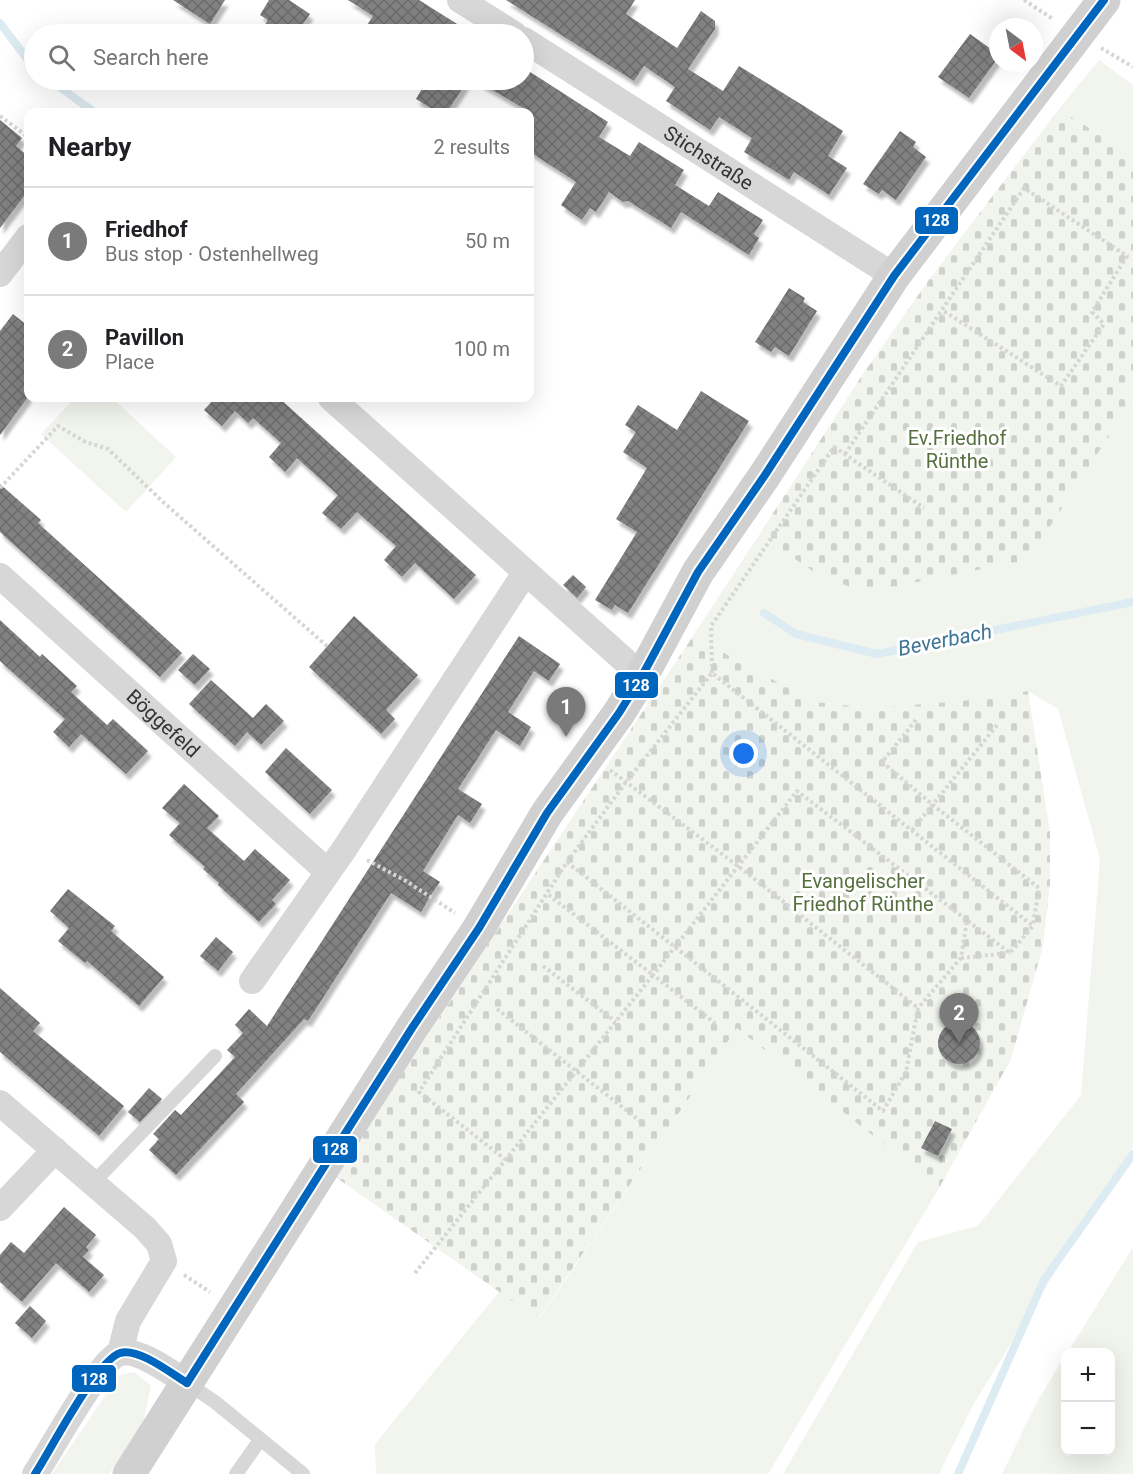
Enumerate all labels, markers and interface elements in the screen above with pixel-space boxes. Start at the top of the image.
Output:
north arrow [989,18,1043,72]
search box [24,24,534,90]
icon: search [45,41,78,74]
text: Search here [93,45,209,70]
street label: Stichstraße [659,120,758,195]
text: Nearby [48,132,131,162]
text: 2 results [434,135,510,159]
line badge: 128 [914,206,959,235]
text: 128 [922,211,950,230]
text: Friedhof [105,217,188,242]
text: 1 [62,229,73,253]
text: 50 m [465,229,510,253]
text: Bus stop · Ostenhellweg [105,242,319,266]
text: Pavillon [105,325,184,350]
text: 2 [62,337,73,361]
text: 100 m [454,337,510,361]
text: Place [105,350,154,374]
park label: Ev.Friedhof Rünthe [908,426,1006,473]
water label: Beverbach [896,619,994,661]
line badge: 128 [614,671,659,699]
text: 128 [622,676,650,695]
street label: Böggefeld [122,684,205,763]
pin: 1 [546,688,586,737]
your location [729,739,758,768]
park label: Evangelischer Friedhof Rünthe [792,869,934,916]
pin: 2 [940,994,978,1043]
line badge: 128 [312,1135,358,1164]
text: 128 [321,1140,349,1159]
map controls [1061,1348,1115,1456]
button: + [1061,1348,1115,1402]
line badge: 128 [71,1364,117,1393]
text: 128 [80,1370,108,1389]
button: − [1061,1402,1115,1456]

